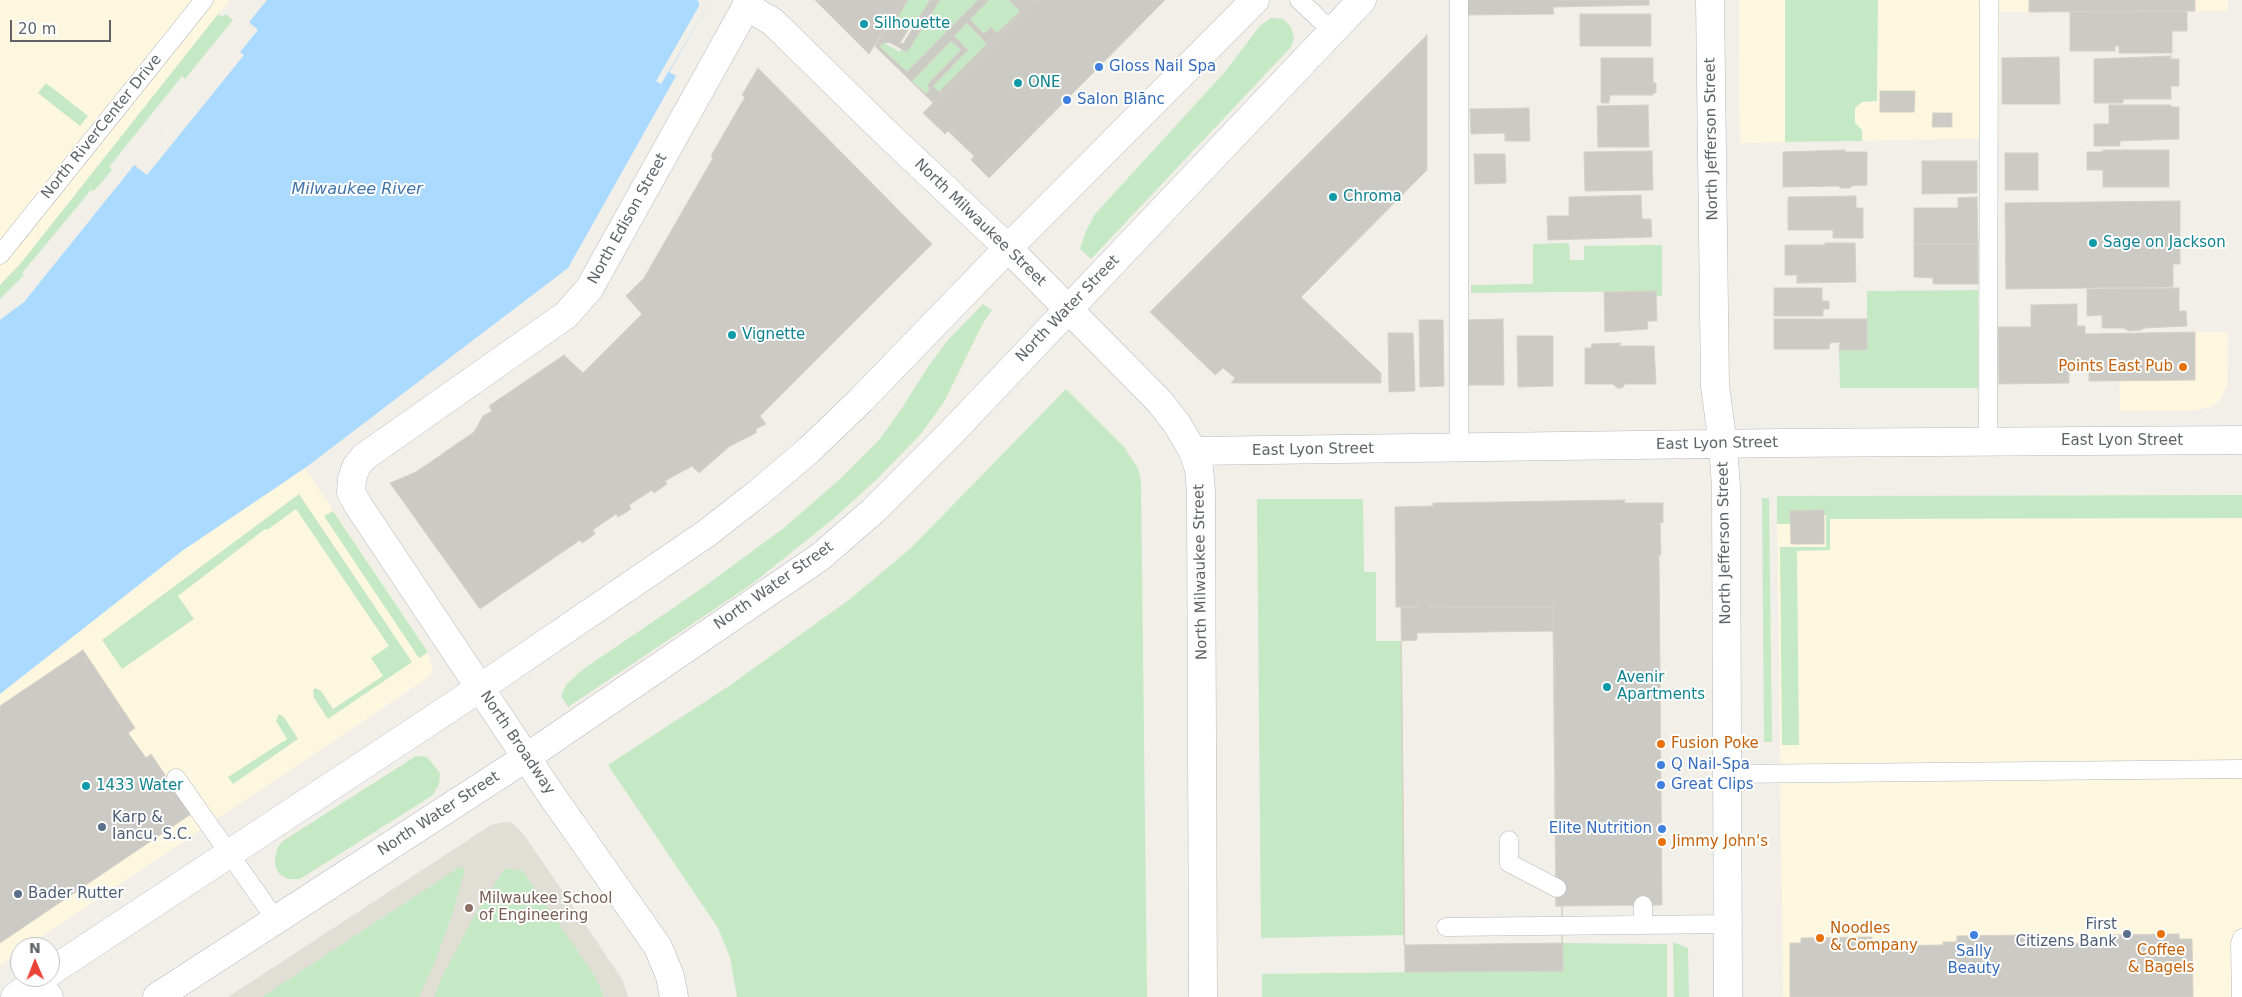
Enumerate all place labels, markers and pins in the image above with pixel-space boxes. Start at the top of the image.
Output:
place label: Silhouette [874,15,950,33]
marker: Silhouette [858,18,870,30]
place label: Gloss Nail Spa [1109,58,1216,76]
marker: Gloss Nail Spa [1093,61,1105,73]
place label: ONE [1028,74,1061,92]
marker: ONE [1012,77,1024,89]
place label: Salon Blānc [1077,91,1165,109]
marker: Salon Blānc [1061,94,1073,106]
place label: Chroma [1343,188,1402,206]
marker: Chroma [1327,191,1339,203]
place label: Sage on Jackson [2103,234,2226,252]
marker: Sage on Jackson [2087,237,2099,249]
place label: Vignette [742,326,805,344]
marker: Vignette [726,329,738,341]
place label: Points East Pub [2058,358,2173,376]
marker: Points East Pub [2177,361,2189,373]
place label: Avenir Apartments [1617,669,1705,704]
marker: Avenir Apartments [1601,681,1613,693]
place label: Fusion Poke [1671,735,1759,753]
marker: Fusion Poke [1655,738,1667,750]
place label: Q Nail-Spa [1671,756,1750,774]
marker: Q Nail-Spa [1655,759,1667,771]
place label: Great Clips [1671,776,1754,794]
place label: 1433 Water [96,777,183,795]
marker: Great Clips [1655,779,1667,791]
marker: 1433 Water [80,780,92,792]
place label: Karp & Iancu, S.C. [112,809,192,844]
place label: Elite Nutrition [1549,820,1652,838]
marker: Karp & Iancu, S.C. [96,821,108,833]
marker: Elite Nutrition [1656,823,1668,835]
place label: Jimmy John's [1672,833,1768,851]
marker: Jimmy John's [1656,836,1668,848]
place label: Bader Rutter [28,885,124,903]
marker: Bader Rutter [12,888,24,900]
place label: Milwaukee School of Engineering [479,890,612,925]
marker: Milwaukee School of Engineering [463,902,475,914]
place label: First Citizens Bank [2015,916,2117,951]
place label: Noodles & Company [1830,920,1918,955]
marker: First Citizens Bank [2121,928,2133,940]
marker: Coffee & Bagels [2155,928,2167,940]
marker: Sally Beauty [1968,929,1980,941]
marker: Noodles & Company [1814,932,1826,944]
place label: Coffee & Bagels [2128,942,2194,977]
place label: Sally Beauty [1948,943,2000,978]

